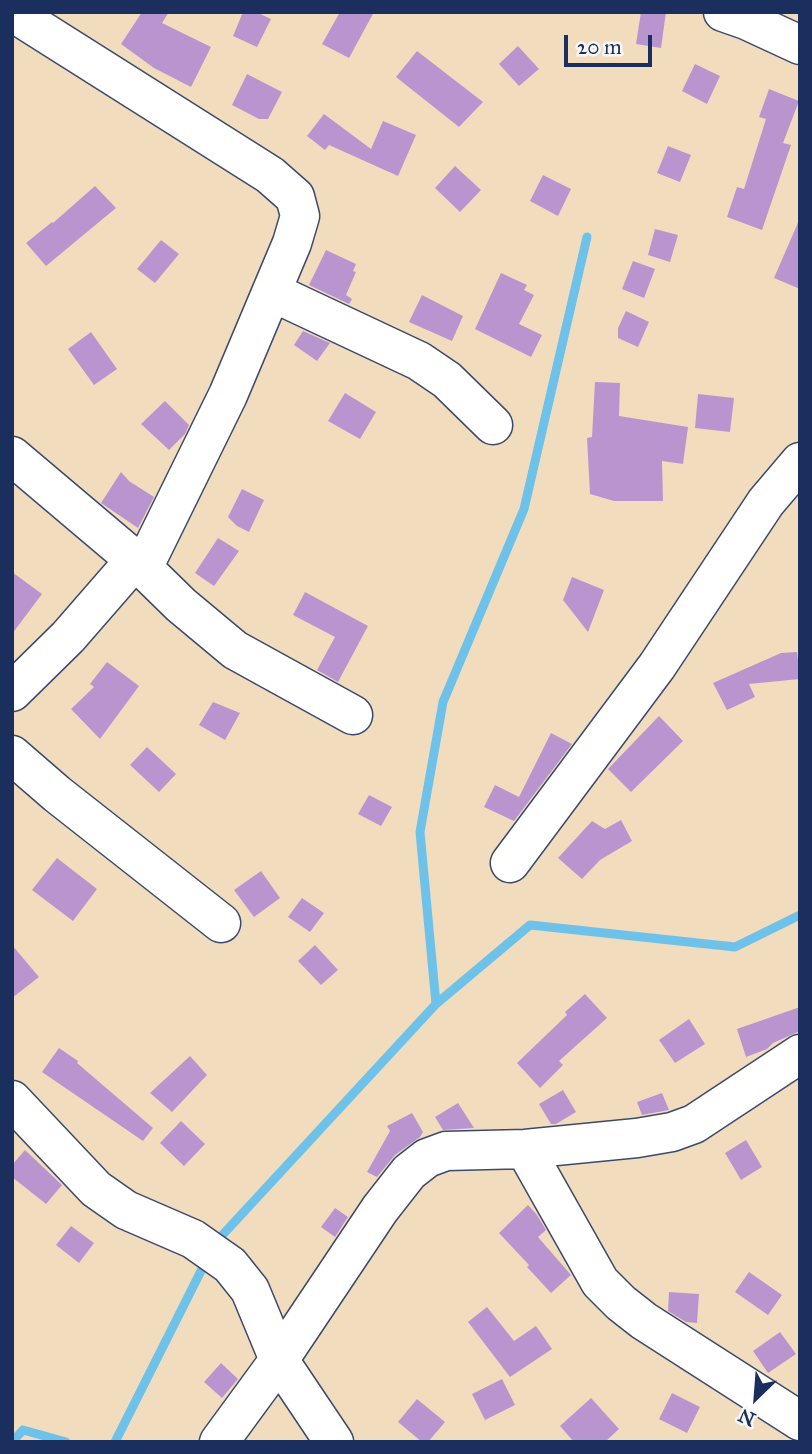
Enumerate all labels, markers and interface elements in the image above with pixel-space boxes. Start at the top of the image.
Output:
scale bar [567,21,654,65]
text: 20 m [577,34,622,60]
north arrow [721,1363,791,1433]
text: N [735,1404,759,1431]

